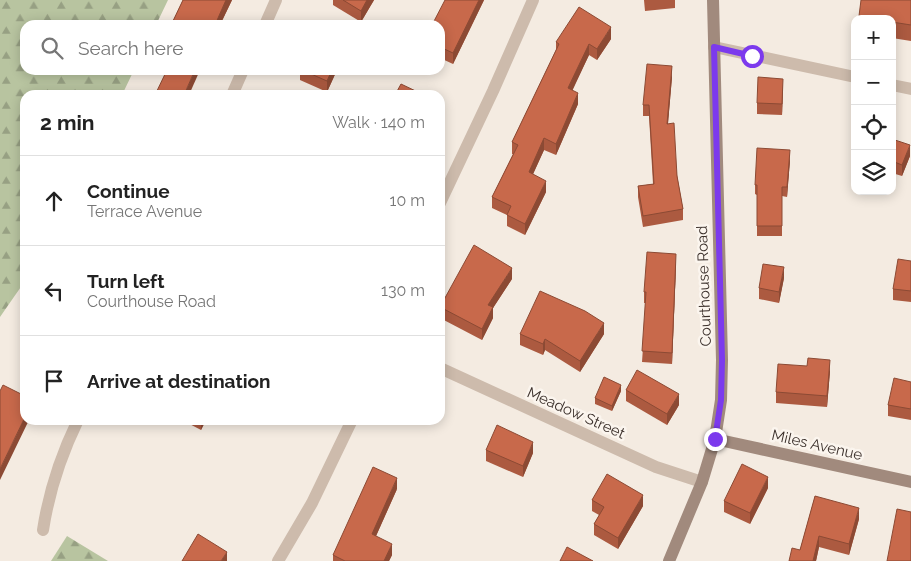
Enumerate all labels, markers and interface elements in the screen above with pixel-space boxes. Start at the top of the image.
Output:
map controls [851,15,896,195]
button: + [851,15,896,60]
search box [20,20,445,75]
icon: search [38,34,66,62]
text: Search here [78,37,184,59]
route start [741,45,764,68]
button: − [851,60,896,105]
button: locate [851,105,896,150]
text: 2 min [40,110,94,135]
text: Walk · 140 m [332,113,425,132]
button: layers [851,150,896,195]
text: Continue [87,180,170,202]
icon: ahead [40,187,68,215]
text: 10 m [390,191,425,210]
text: Terrace Avenue [87,202,202,221]
street label: Courthouse Road [693,225,715,347]
text: Turn left [87,270,164,292]
icon: left [40,277,68,305]
text: 130 m [381,281,425,300]
text: Courthouse Road [87,292,216,311]
icon: arrive [40,367,68,395]
text: Arrive at destination [87,370,271,392]
street label: Meadow Street [524,383,628,443]
street label: Miles Avenue [770,426,864,464]
route end [704,428,727,451]

